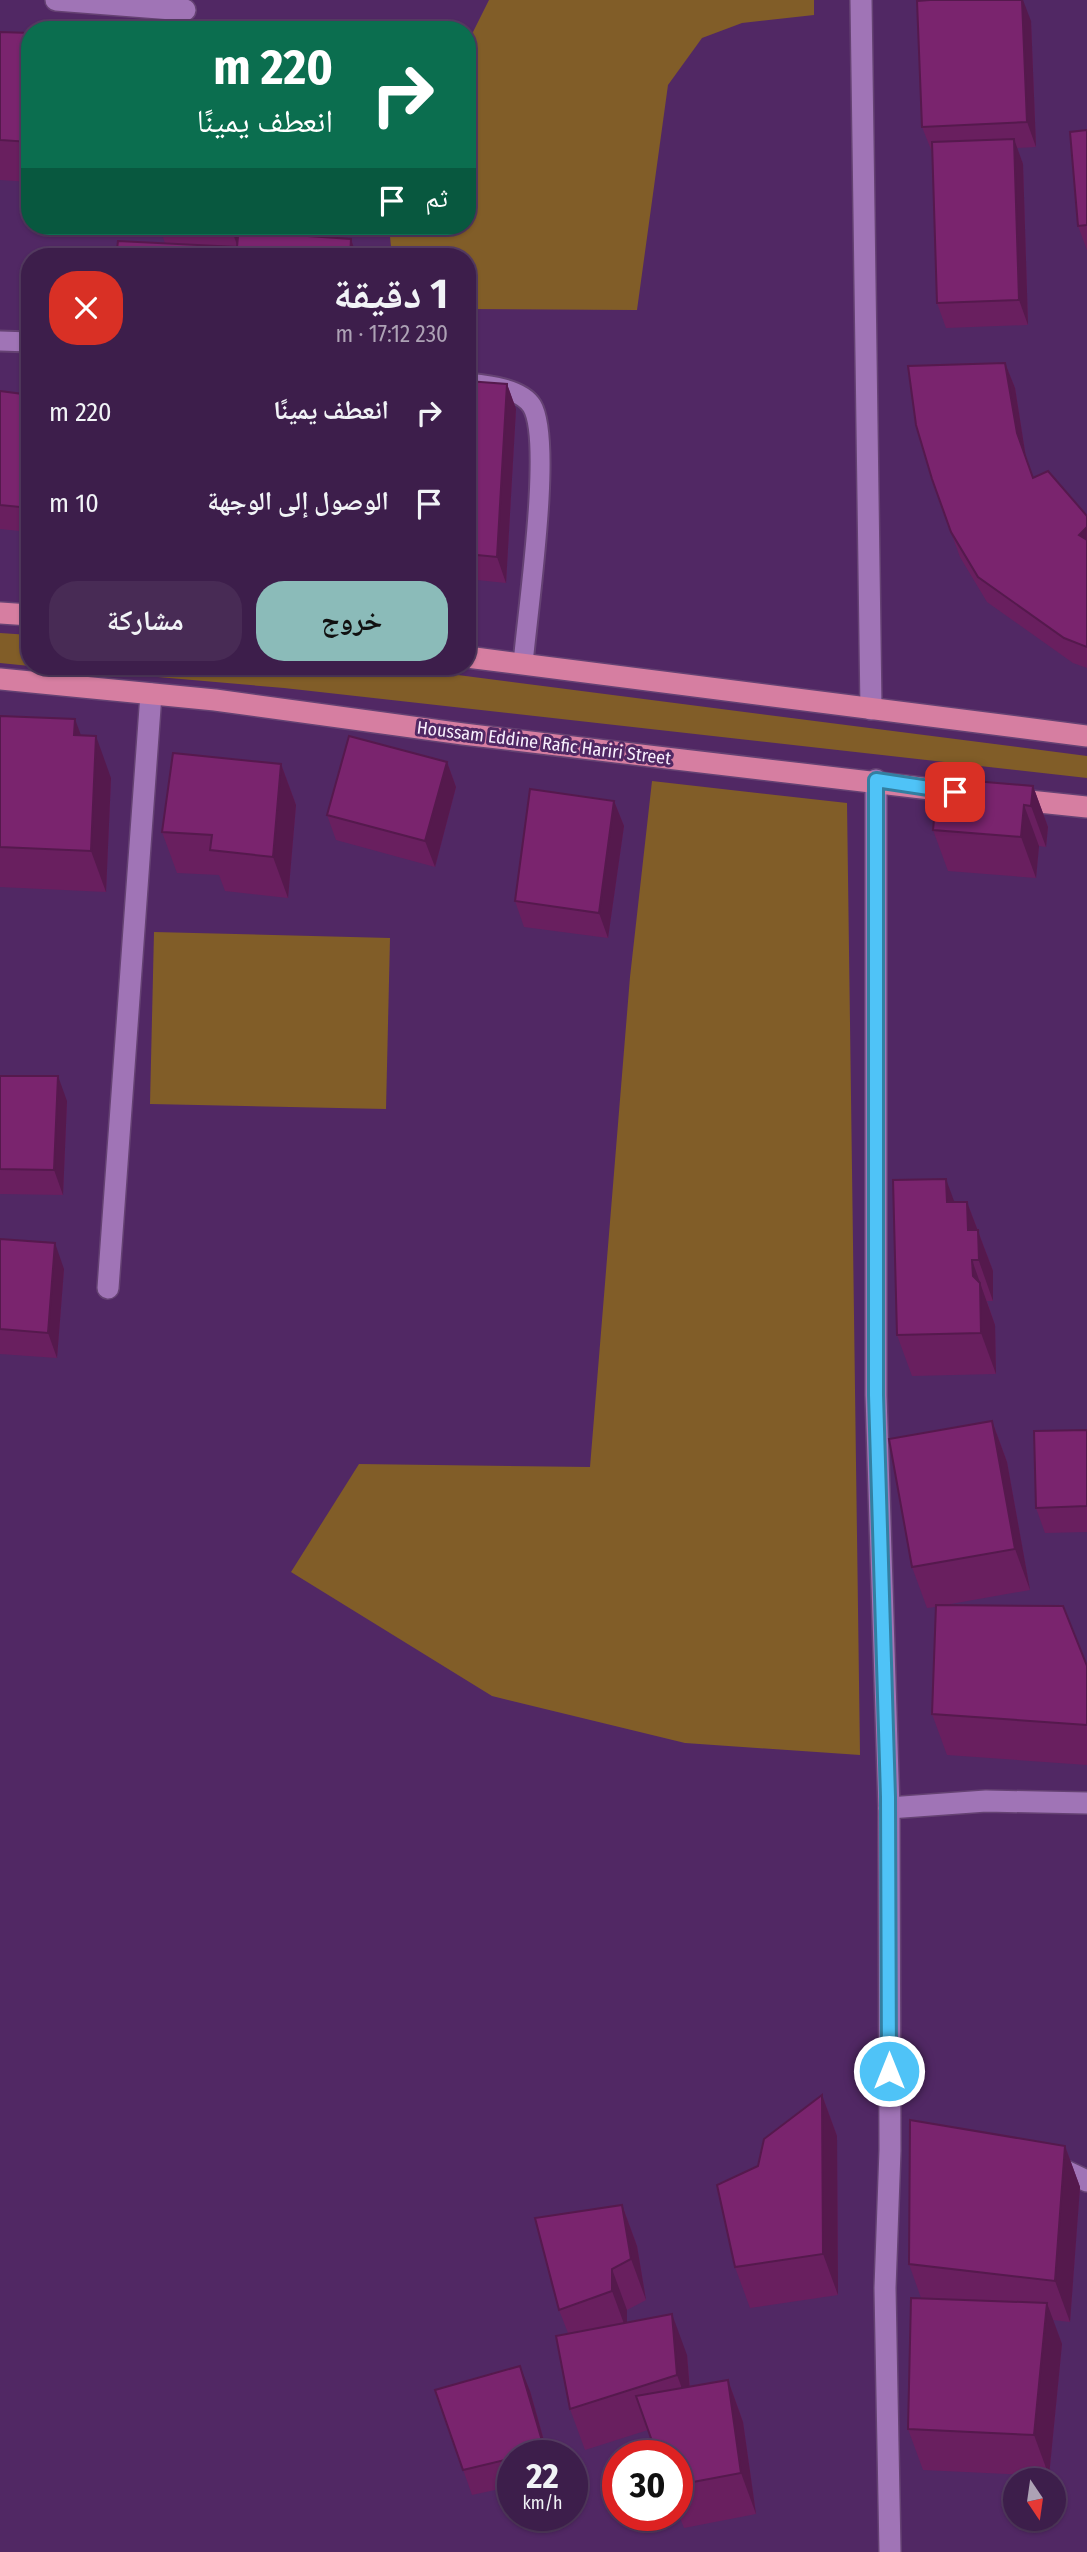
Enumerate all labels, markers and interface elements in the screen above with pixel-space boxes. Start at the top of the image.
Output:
text: 220 m [213,38,333,97]
icon: right [357,49,448,140]
text: انعطف يمينًا [196,102,333,140]
icon: arrive [373,182,411,220]
text: ثم [425,183,448,214]
text: 1 دقيقة [333,269,448,319]
button: close [49,271,123,345]
text: 230 m · 17:12 [335,320,448,348]
icon: right [410,394,448,432]
text: انعطف يمينًا [273,395,389,426]
text: 220 m [49,397,112,428]
icon: arrive [410,485,448,523]
text: الوصول إلى الوجهة [207,486,389,517]
text: 10 m [49,488,99,519]
button: مشاركة [49,581,242,661]
button: خروج [256,581,448,661]
street label: Houssam Eddine Rafic Hariri Street [416,716,672,770]
pin [925,762,985,822]
icon: arrive [936,773,974,811]
position arrow [852,2034,926,2108]
speed limit sign: 30 [602,2440,693,2531]
text: 22 [526,2455,559,2497]
north arrow [1003,2468,1066,2530]
map controls [1003,2468,1066,2531]
text: km/h [522,2492,563,2514]

